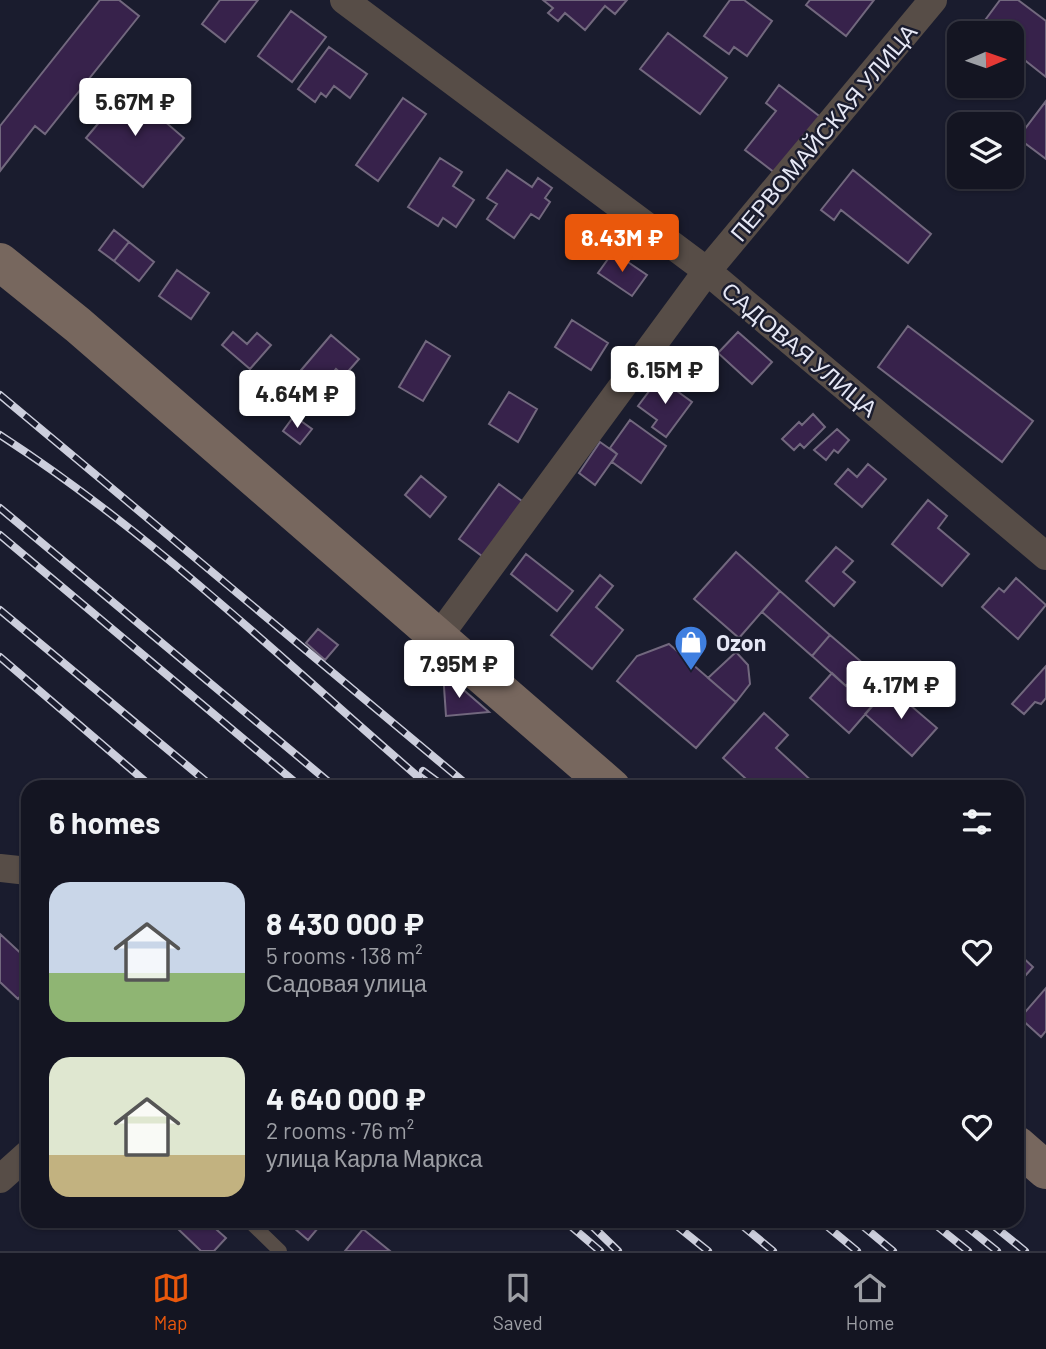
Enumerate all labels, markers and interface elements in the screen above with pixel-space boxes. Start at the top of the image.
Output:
street label: ПЕРВОМАЙСКАЯ УЛИЦА [724,17,923,246]
north arrow [947,21,1024,98]
map controls [947,21,1024,189]
pin: 5.67M ₽ [70,78,200,138]
text: 5.67M ₽ [95,87,175,115]
button: layers [947,112,1024,189]
pin: 8.43M ₽ [557,215,687,274]
text: 8.43M ₽ [581,223,663,251]
street label: САДОВАЯ УЛИЦА [716,276,884,423]
pin: 6.15M ₽ [600,346,730,406]
text: 6.15M ₽ [627,355,703,383]
pin: 4.64M ₽ [232,370,362,430]
text: 4.64M ₽ [255,379,339,407]
shop icon: Ozon [672,623,710,672]
place label: Ozon [716,628,766,656]
pin: 7.95M ₽ [394,640,524,700]
text: 7.95M ₽ [420,649,498,677]
pin: 4.17M ₽ [836,662,966,721]
text: 4.17M ₽ [863,670,939,698]
icon: filters [958,803,996,841]
text: 6 homes [49,804,160,840]
text: 8 430 000 ₽ [266,905,424,941]
icon: home [105,910,189,994]
icon: heart [958,933,996,971]
text: 5 rooms · 138 m² [266,941,423,969]
text: Садовая улица [266,969,427,997]
text: 4 640 000 ₽ [266,1080,426,1116]
icon: home [105,1085,189,1169]
icon: heart [958,1108,996,1146]
text: 2 rooms · 76 m² [266,1116,414,1144]
text: улица Карла Маркса [266,1144,482,1172]
tab: Map [152,1269,190,1334]
tab: Saved [493,1269,543,1334]
tab: Home [846,1269,894,1334]

